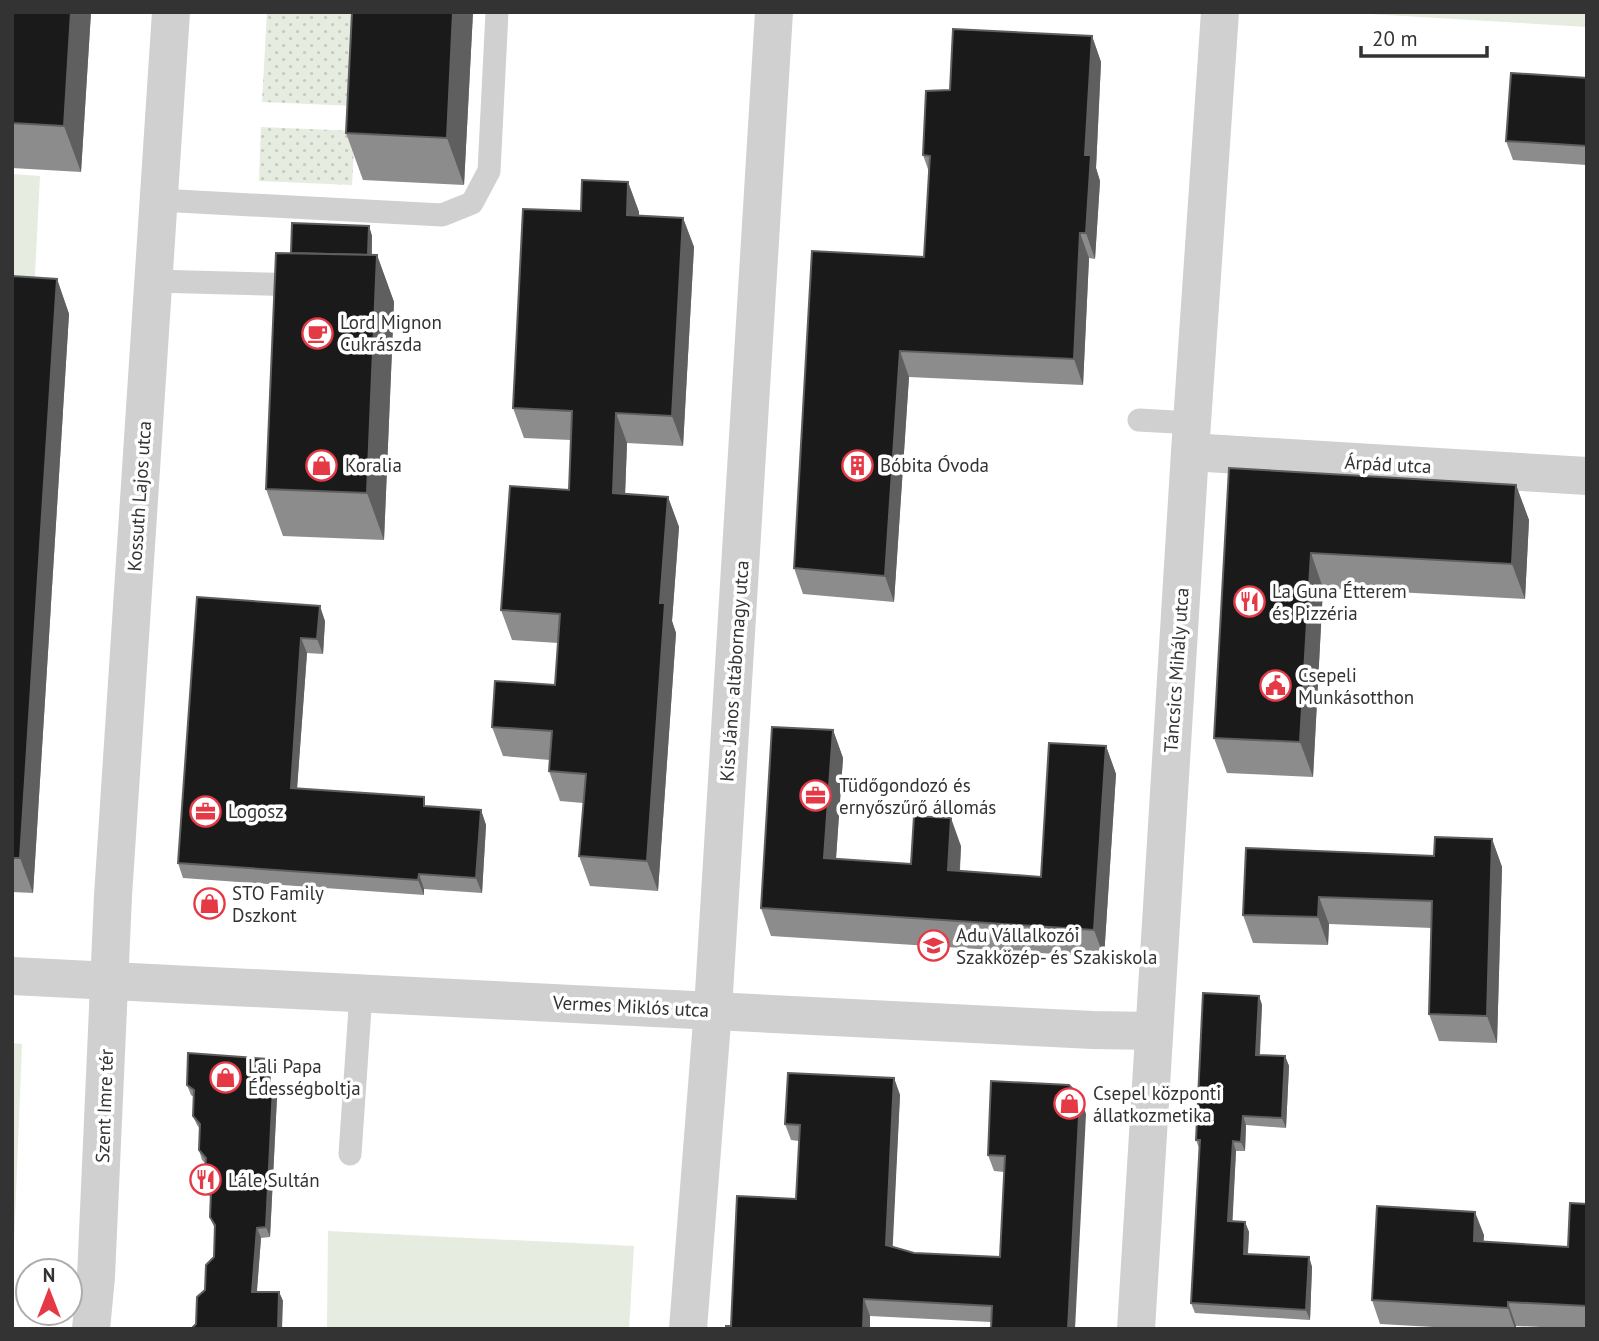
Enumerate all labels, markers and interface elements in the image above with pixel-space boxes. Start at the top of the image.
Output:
scale bar [1361,14,1487,58]
text: 20 m [1372,25,1418,52]
place label: Lord Mignon Cukrászda [340,310,442,356]
cafe icon: Lord Mignon Cukrászda [300,316,334,350]
street label: Kossuth Lajos utca [122,420,156,572]
shop icon: Koralia [305,448,339,482]
building icon: Bóbita Óvoda [840,448,874,482]
street label: Árpád utca [1344,450,1432,478]
place label: Koralia [345,453,402,477]
place label: Bóbita Óvoda [880,453,989,477]
street label: Kiss János altábornagy utca [714,560,754,782]
place label: La Guna Étterem és Pizzéria [1272,579,1407,625]
restaurant icon: La Guna Étterem és Pizzéria [1232,585,1266,619]
street label: Táncsics Mihály utca [1158,587,1194,753]
place label: Csepeli Munkásotthon [1298,663,1414,709]
public building icon: Csepeli Munkásotthon [1258,669,1292,703]
place label: Tüdőgondozó és ernyőszűrő állomás [839,773,996,819]
office icon: Tüdőgondozó és ernyőszűrő állomás [799,779,833,813]
office icon: Logosz [188,794,222,828]
place label: Logosz [228,799,284,823]
place label: STO Family Dszkont [232,881,324,927]
shop icon: STO Family Dszkont [192,887,226,921]
place label: Adu Vállalkozói Szakközép- és Szakiskola [956,923,1157,969]
school or university icon: Adu Vállalkozói Szakközép- és Szakiskola [916,929,950,963]
street label: Vermes Miklós utca [551,990,710,1022]
street label: Szent Imre tér [90,1048,118,1164]
place label: Lali Papa Édességboltja [248,1054,361,1100]
shop icon: Lali Papa Édességboltja [208,1060,242,1094]
place label: Csepel központi állatkozmetika [1093,1081,1221,1127]
shop icon: Csepel központi állatkozmetika [1053,1087,1087,1121]
restaurant icon: Lále Sultán [188,1163,222,1197]
place label: Lále Sultán [228,1168,320,1192]
north arrow [14,1257,84,1327]
text: N [43,1263,55,1287]

